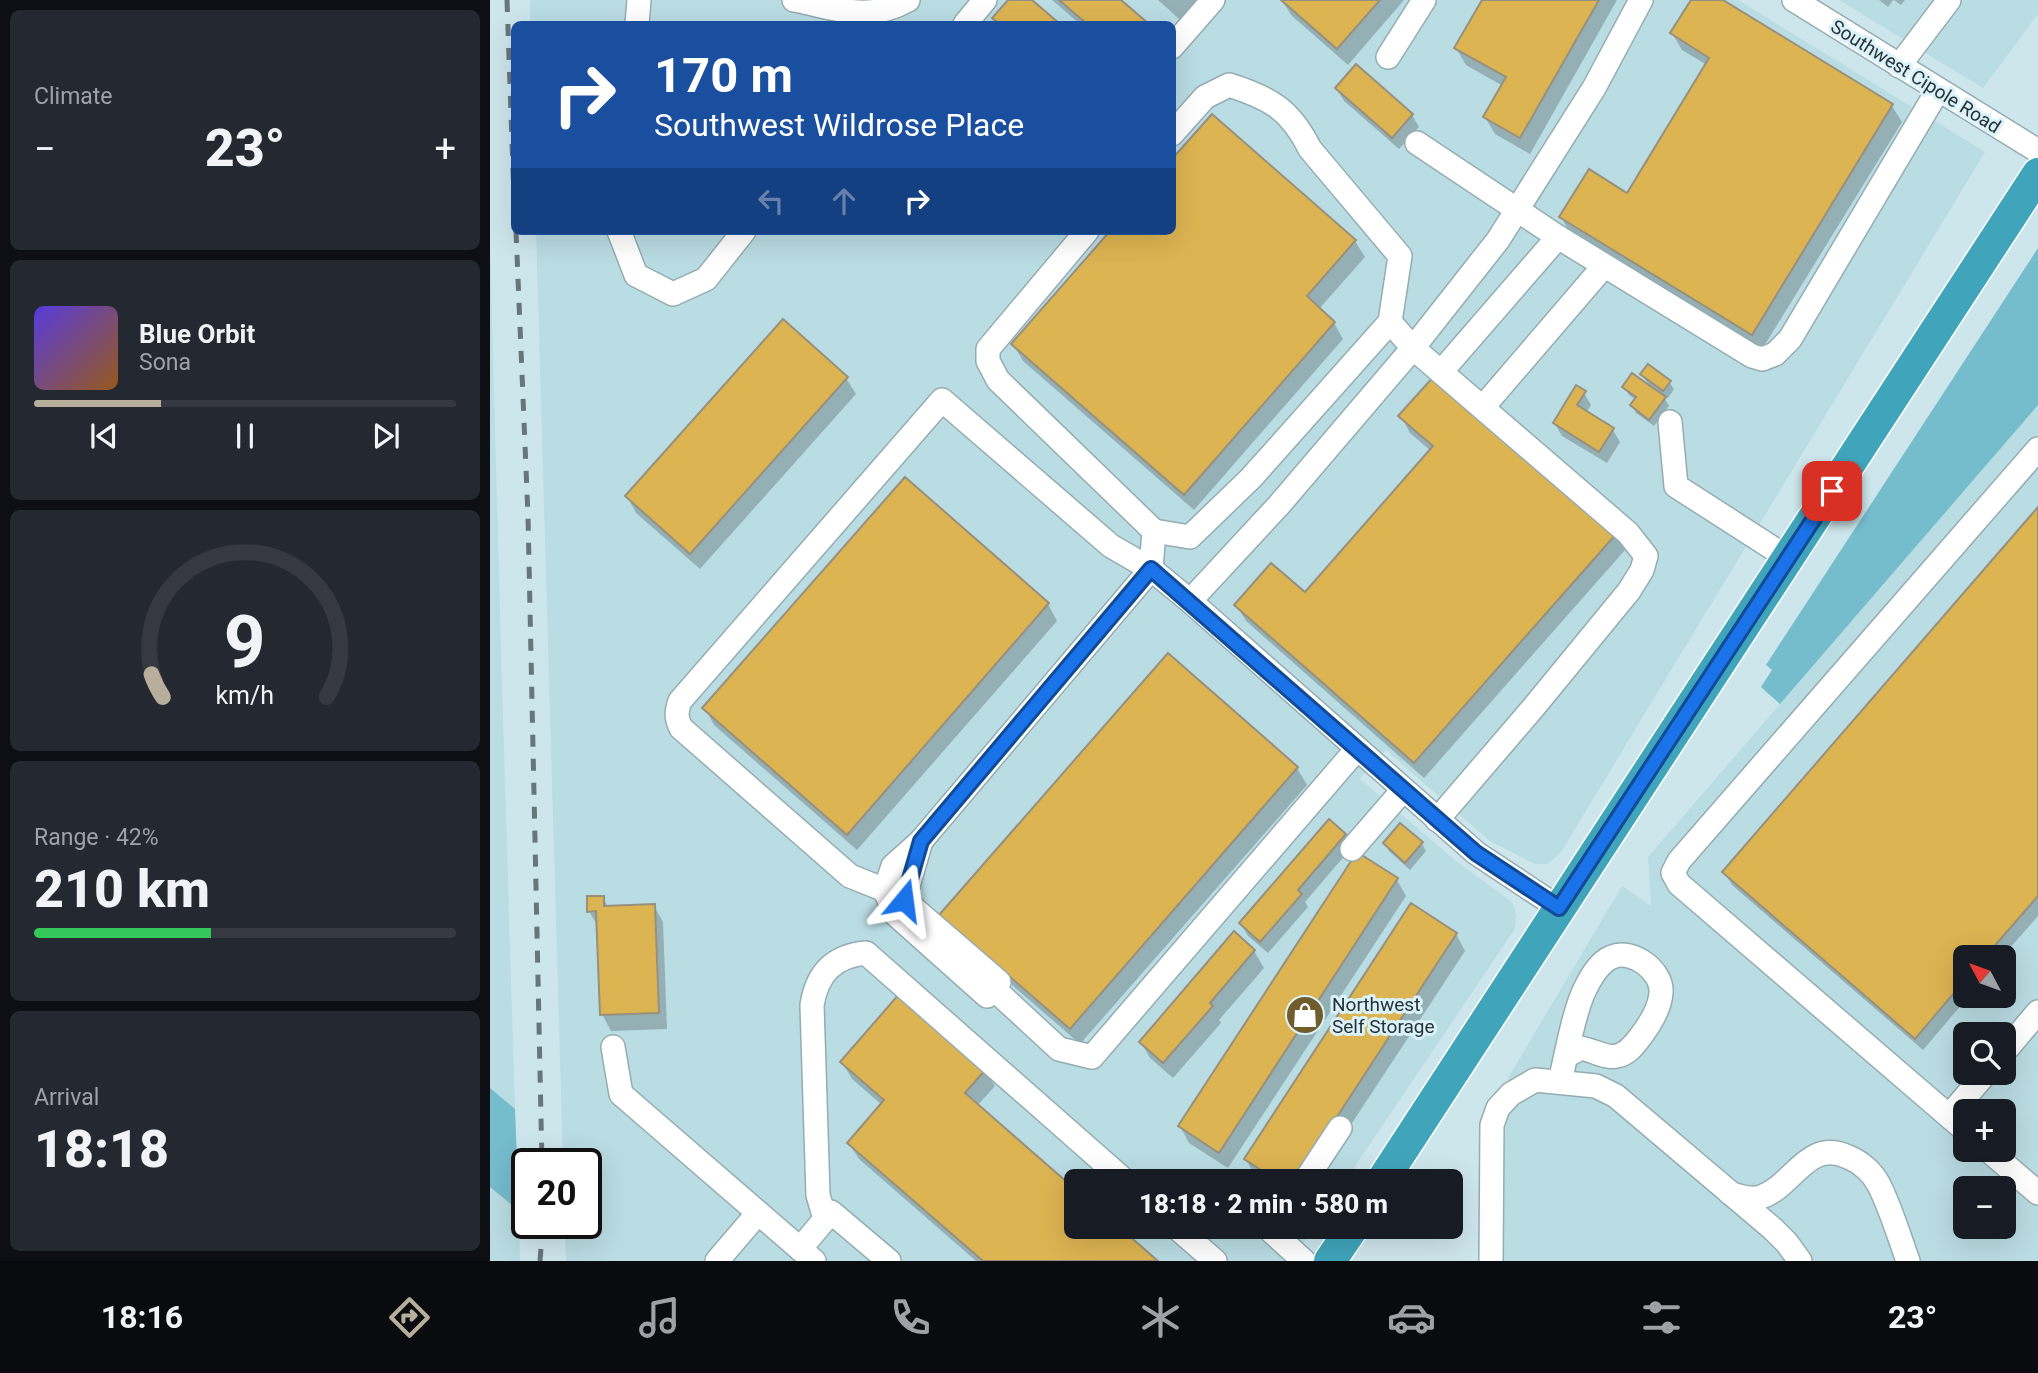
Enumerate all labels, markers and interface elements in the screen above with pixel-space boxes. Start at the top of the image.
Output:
street label: Southwest Cipole Road [1827,15,2005,138]
text: 170 m [654,47,793,104]
icon: right [539,49,630,140]
text: Climate [34,83,113,110]
text: Southwest Wildrose Place [654,106,1024,144]
text: 23° [205,118,285,179]
text: − [34,127,56,171]
text: + [434,127,456,171]
icon: left [752,182,790,220]
icon: ahead [825,182,863,220]
icon: right [898,182,936,220]
text: Blue Orbit [139,319,255,349]
text: Sona [139,349,191,376]
icon: previous [85,417,123,455]
icon: pause [226,417,264,455]
icon: next [367,417,405,455]
pin [1802,461,1862,521]
icon: arrive [1813,472,1851,510]
text: 9 [224,599,266,685]
text: km/h [216,680,274,709]
text: Range · 42% [34,824,159,851]
text: 210 km [34,859,210,920]
position arrow [867,863,941,937]
north arrow [1953,945,2016,1008]
map controls [1953,945,2016,1239]
place label: Northwest Self Storage [1332,993,1435,1038]
shop icon: Northwest Self Storage [1284,994,1326,1036]
button: search [1953,1022,2016,1085]
text: Arrival [34,1084,99,1111]
button: + [1953,1099,2016,1162]
text: 18:18 [34,1119,169,1180]
speed limit sign: 20 [511,1148,602,1239]
button: − [1953,1176,2016,1239]
text: 18:18 · 2 min · 580 m [1139,1189,1388,1219]
icon: directions [385,1293,434,1342]
icon: music [635,1293,684,1342]
icon: phone [886,1293,935,1342]
icon: climate [1136,1293,1185,1342]
icon: car [1387,1293,1436,1342]
icon: filters [1637,1293,1686,1342]
text: 18:16 [101,1298,183,1336]
text: 23° [1888,1298,1937,1336]

